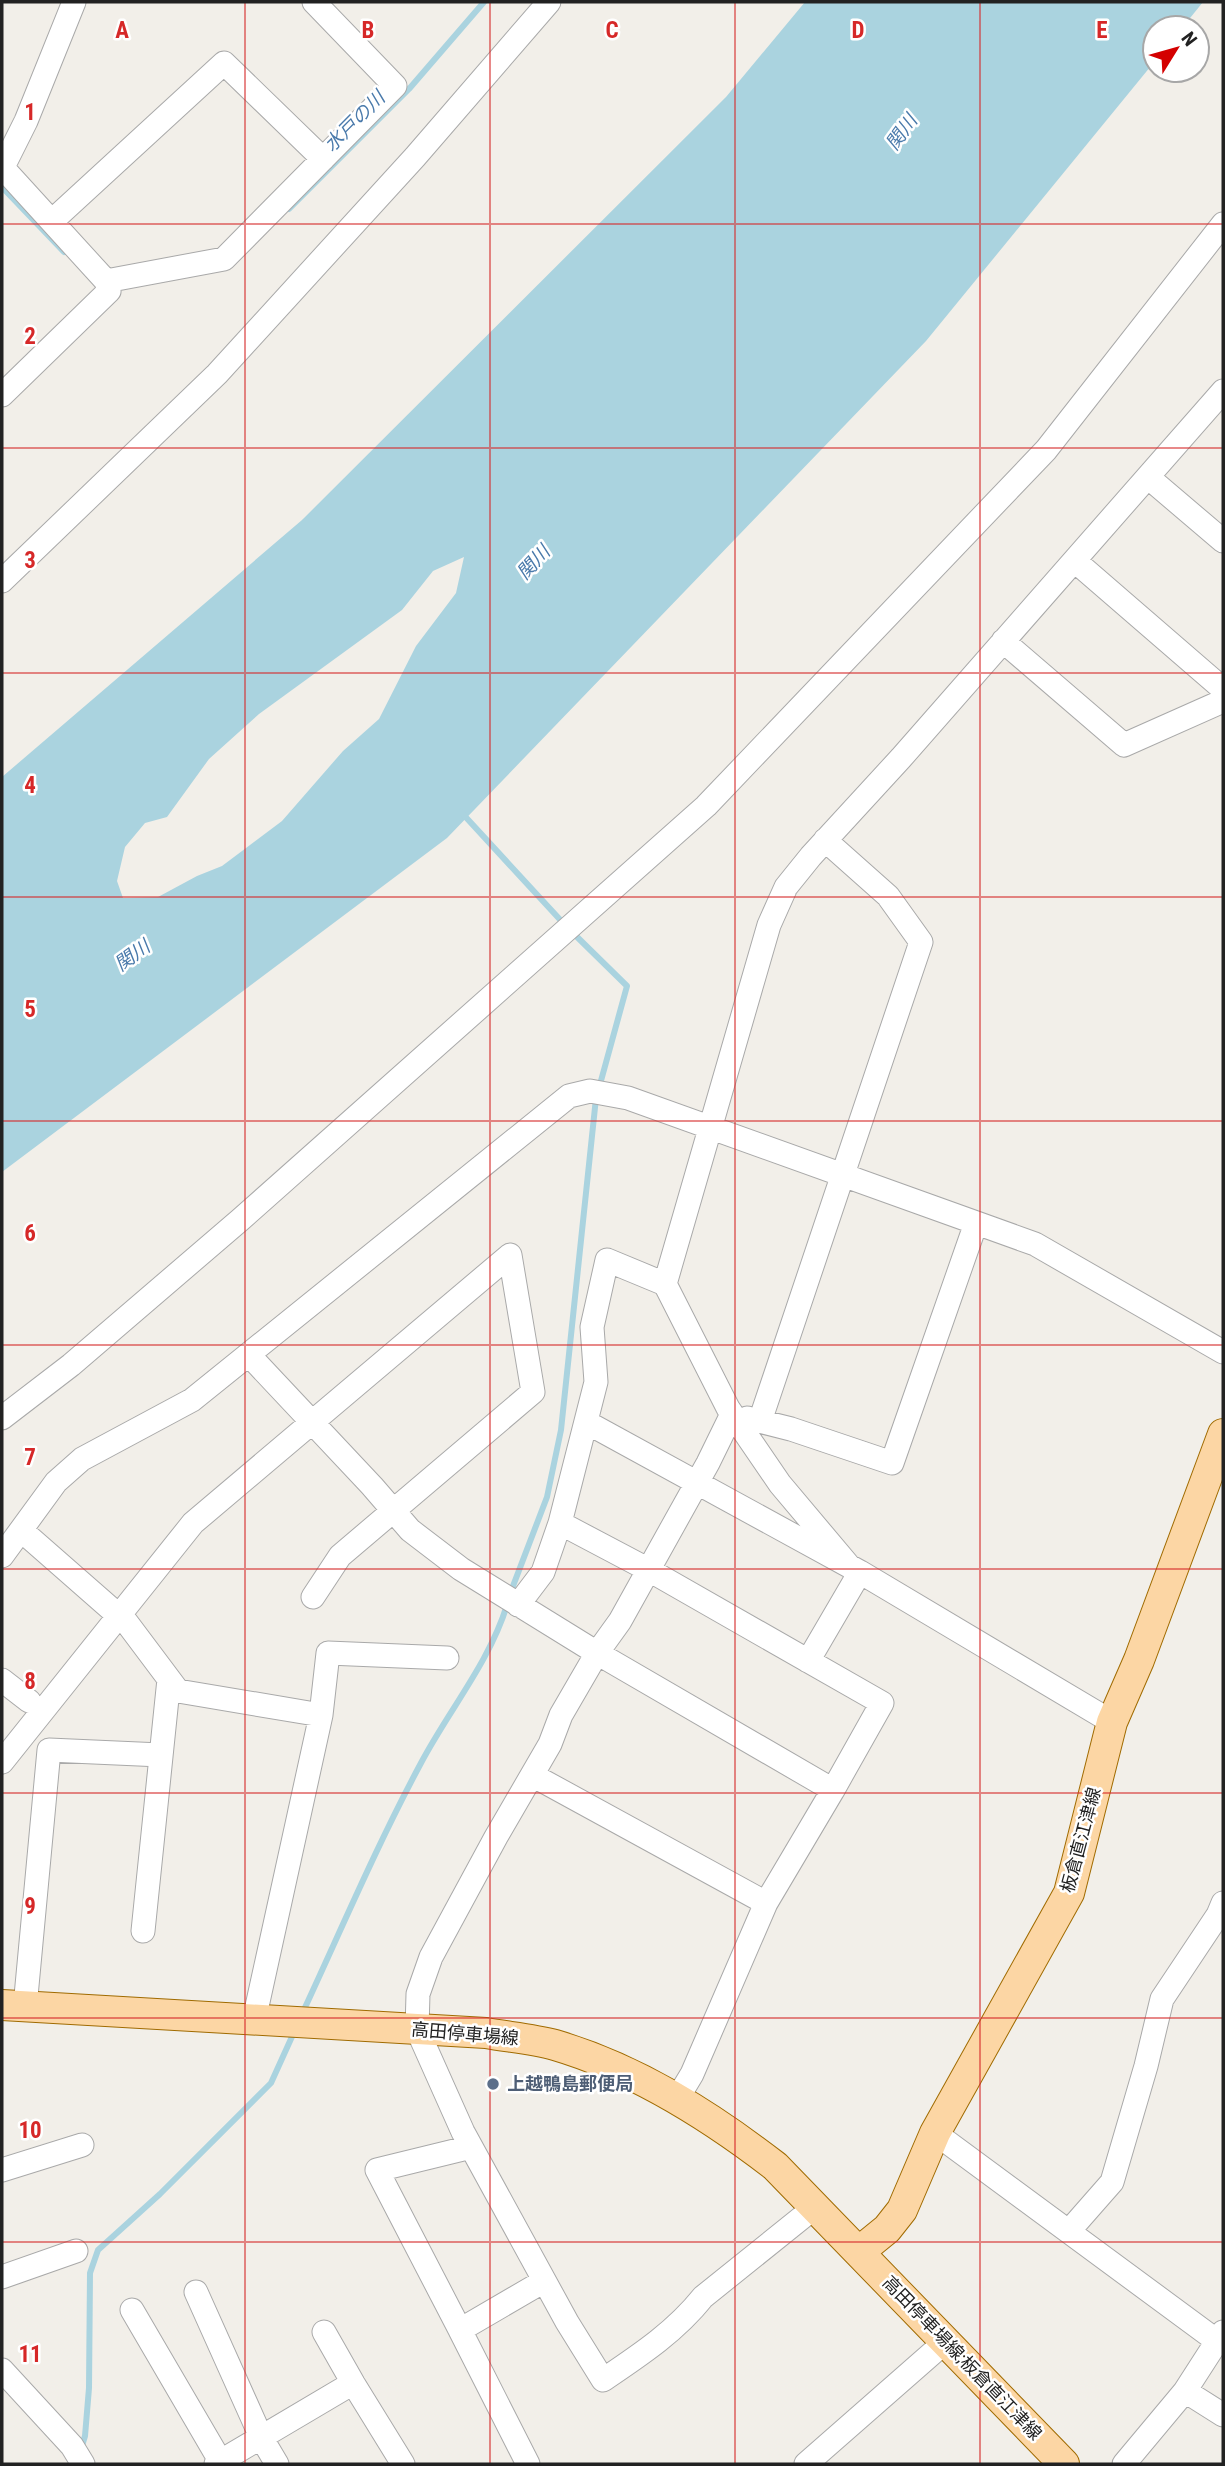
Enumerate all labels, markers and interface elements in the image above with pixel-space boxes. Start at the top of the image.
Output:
north arrow [1141,14,1211,84]
text: A [115,17,129,44]
text: B [362,17,374,44]
text: C [605,17,619,44]
text: D [852,17,865,44]
text: E [1096,17,1108,44]
text: N [1176,28,1202,51]
water label: 水戸の川 [319,85,391,156]
text: 1 [24,99,36,126]
water label: 関川 [881,109,923,154]
text: 2 [24,323,36,350]
water label: 関川 [512,539,556,584]
text: 3 [24,547,36,574]
text: 4 [24,772,36,799]
water label: 関川 [110,934,156,976]
text: 5 [24,996,36,1023]
text: 6 [24,1220,36,1247]
text: 7 [24,1444,36,1471]
text: 8 [24,1668,36,1695]
street label: 板倉直江津線 [1056,1785,1105,1895]
text: 9 [24,1893,36,1920]
street label: 高田停車場線 [410,2018,520,2049]
place label: 上越鴨島郵便局 [507,2073,633,2094]
marker: 上越鴨島郵便局 [485,2076,501,2092]
text: 10 [18,2117,42,2144]
street label: 高田停車場線;板倉直江津線 [879,2271,1046,2444]
text: 11 [18,2341,42,2368]

